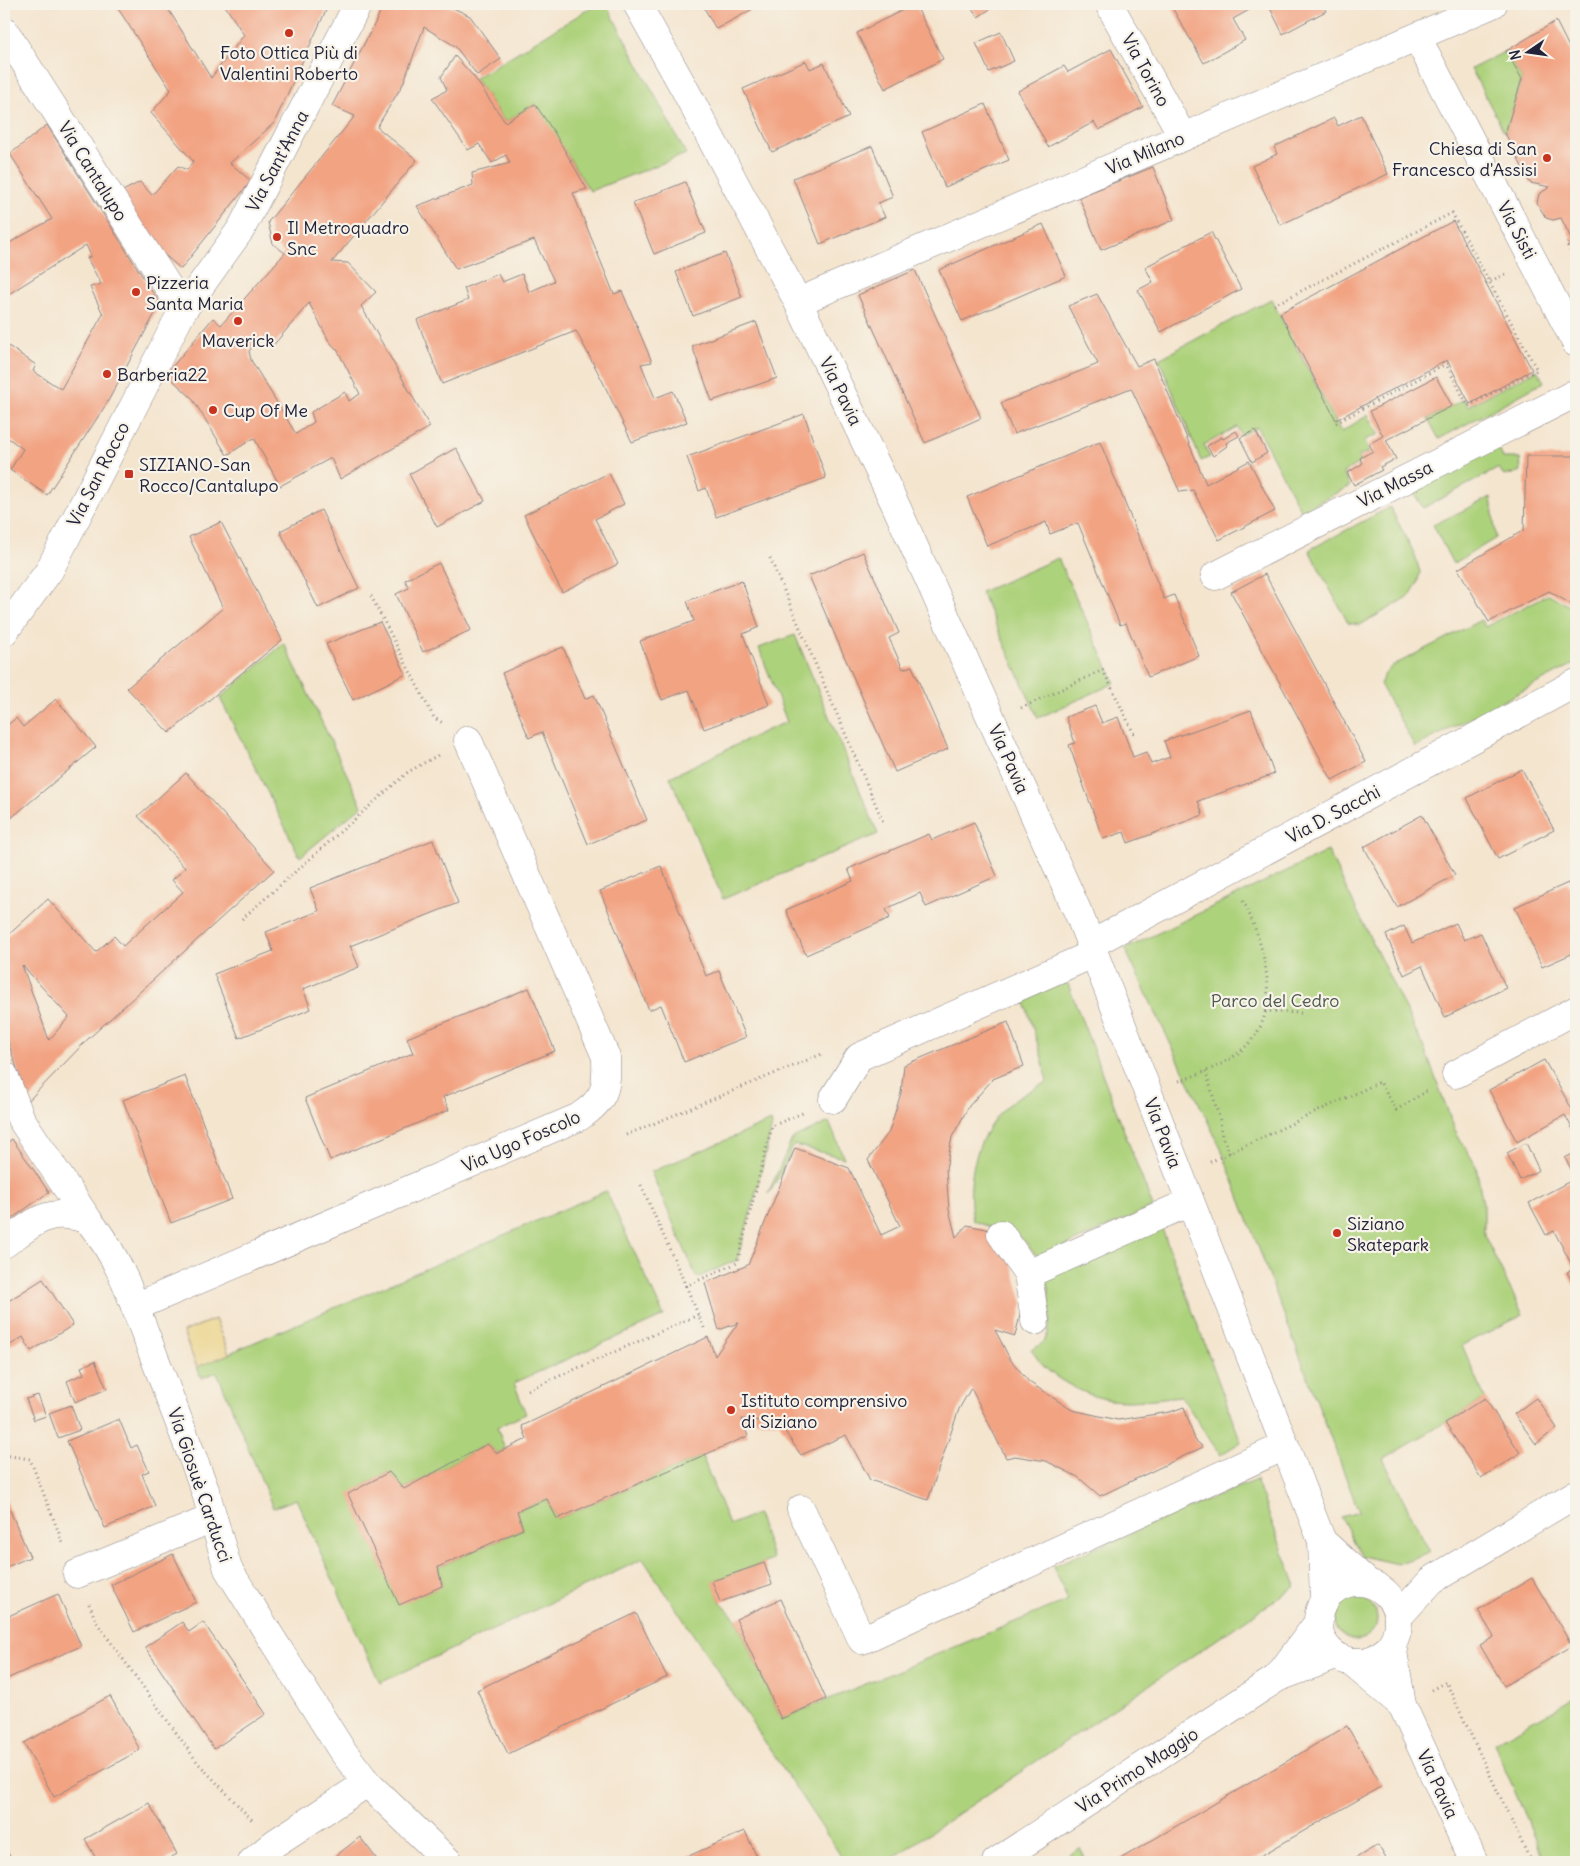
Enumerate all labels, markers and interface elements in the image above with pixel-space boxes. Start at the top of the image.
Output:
marker: Foto Ottica Più di Valentini Roberto [283,27,295,39]
north arrow [1502,28,1552,78]
street label: Via Torino [1117,29,1175,111]
place label: Foto Ottica Più di Valentini Roberto [220,41,358,85]
text: N [1505,48,1525,62]
street label: Via Sant'Anna [241,106,313,216]
street label: Via Cantalupo [53,117,133,225]
street label: Via Milano [1102,126,1188,180]
place label: Chiesa di San Francesco d'Assisi [1392,137,1537,181]
marker: Chiesa di San Francesco d'Assisi [1541,152,1553,164]
street label: Via Sisti [1492,197,1542,263]
place label: Il Metroquadro Snc [287,216,409,260]
marker: Il Metroquadro Snc [271,231,283,243]
place label: Pizzeria Santa Maria [146,271,244,315]
marker: Pizzeria Santa Maria [130,286,142,298]
marker: Maverick [232,315,244,327]
place label: Maverick [202,329,274,352]
street label: Via Pavia [815,353,867,429]
place label: Barberia22 [117,363,208,386]
marker: Barberia22 [101,368,113,380]
place label: Cup Of Me [223,399,308,422]
marker: Cup Of Me [207,404,219,416]
street label: Via San Rocco [62,418,134,530]
place label: SIZIANO-San Rocco/Cantalupo [139,453,279,497]
street label: Via Massa [1354,455,1436,513]
marker: SIZIANO-San Rocco/Cantalupo [123,468,135,480]
street label: Via Pavia [984,721,1034,797]
street label: Via D. Sacchi [1282,780,1384,848]
park label: Parco del Cedro [1211,989,1339,1012]
street label: Via Pavia [1139,1095,1187,1171]
street label: Via Ugo Foscolo [458,1105,584,1177]
place label: Siziano Skatepark [1347,1212,1429,1256]
marker: Siziano Skatepark [1331,1227,1343,1239]
place label: Istituto comprensivo di Siziano [741,1389,907,1433]
marker: Istituto comprensivo di Siziano [725,1404,737,1416]
street label: Via Giosuè Carducci [163,1405,237,1565]
street label: Via Primo Maggio [1072,1722,1202,1818]
street label: Via Pavia [1412,1746,1464,1822]

